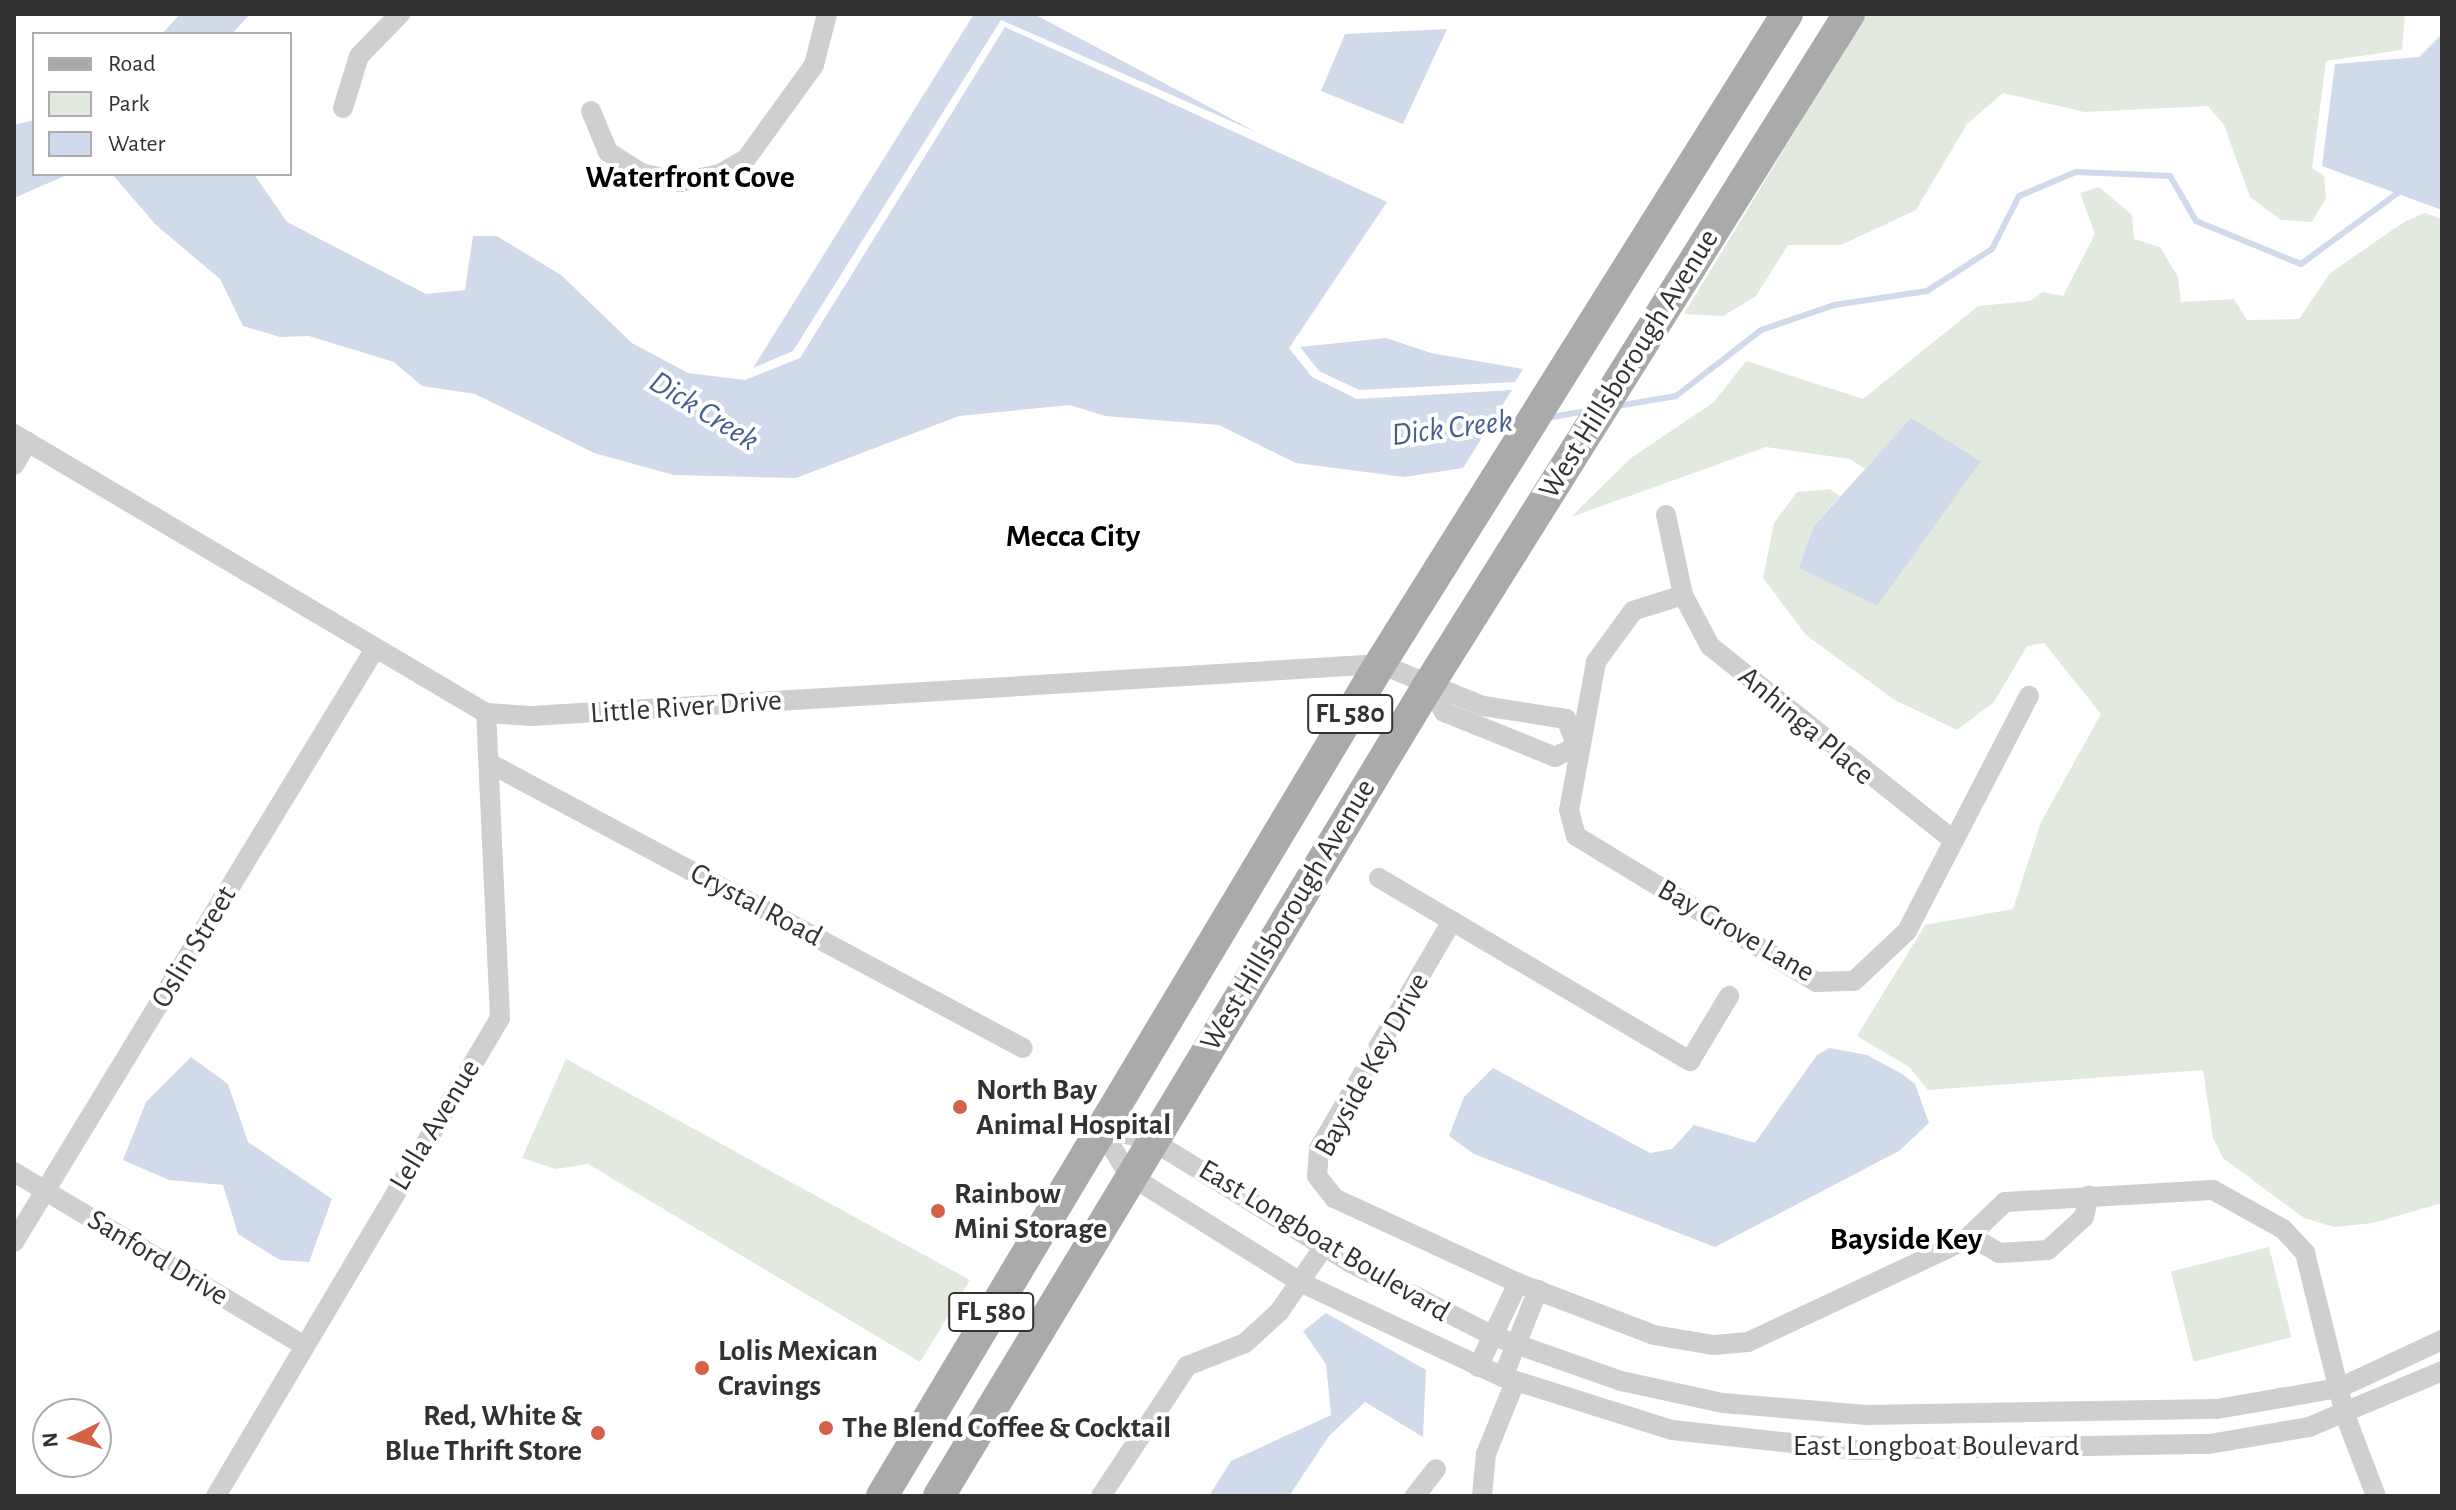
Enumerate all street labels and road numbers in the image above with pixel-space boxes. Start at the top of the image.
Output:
street label: West Hillsborough Avenue [1531,223,1727,505]
street label: Anhinga Place [1731,659,1881,793]
street label: Little River Drive [589,682,783,732]
road number: FL 580 [1306,690,1394,738]
street label: West Hillsborough Avenue [1193,773,1383,1057]
street label: Crystal Road [684,855,828,955]
street label: Bay Grove Lane [1651,872,1821,990]
street label: Oslin Street [144,879,244,1015]
street label: Bayside Key Drive [1307,967,1437,1163]
street label: Lella Avenue [382,1053,488,1197]
street label: East Longboat Boulevard [1192,1152,1456,1330]
street label: Sanford Drive [81,1202,235,1314]
road number: FL 580 [947,1288,1035,1336]
street label: East Longboat Boulevard [1793,1428,2079,1464]

